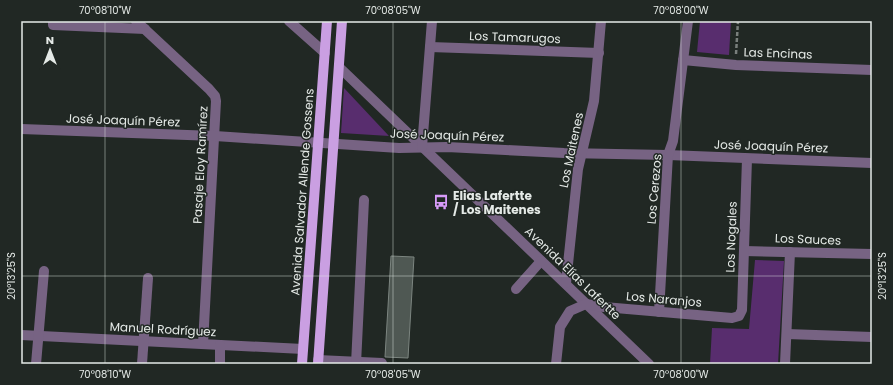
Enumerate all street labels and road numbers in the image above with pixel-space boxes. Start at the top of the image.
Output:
street label: Los Tamarugos [469,27,561,47]
street label: Las Encinas [743,43,813,63]
street label: Avenida Salvador Allende Gossens [286,88,318,296]
street label: Pasaje Eloy Ramírez [188,106,212,224]
street label: José Joaquín Pérez [65,110,181,130]
street label: Los Maitenes [555,111,587,189]
street label: José Joaquín Pérez [389,125,505,145]
street label: José Joaquín Pérez [713,136,829,156]
street label: Los Cerezos [642,153,666,225]
street label: Los Nogales [721,201,741,273]
street label: Avenida Elías Lafertte [521,223,625,323]
street label: Los Sauces [775,229,841,249]
street label: Los Naranjos [625,287,703,311]
street label: Manuel Rodríguez [109,318,217,340]

